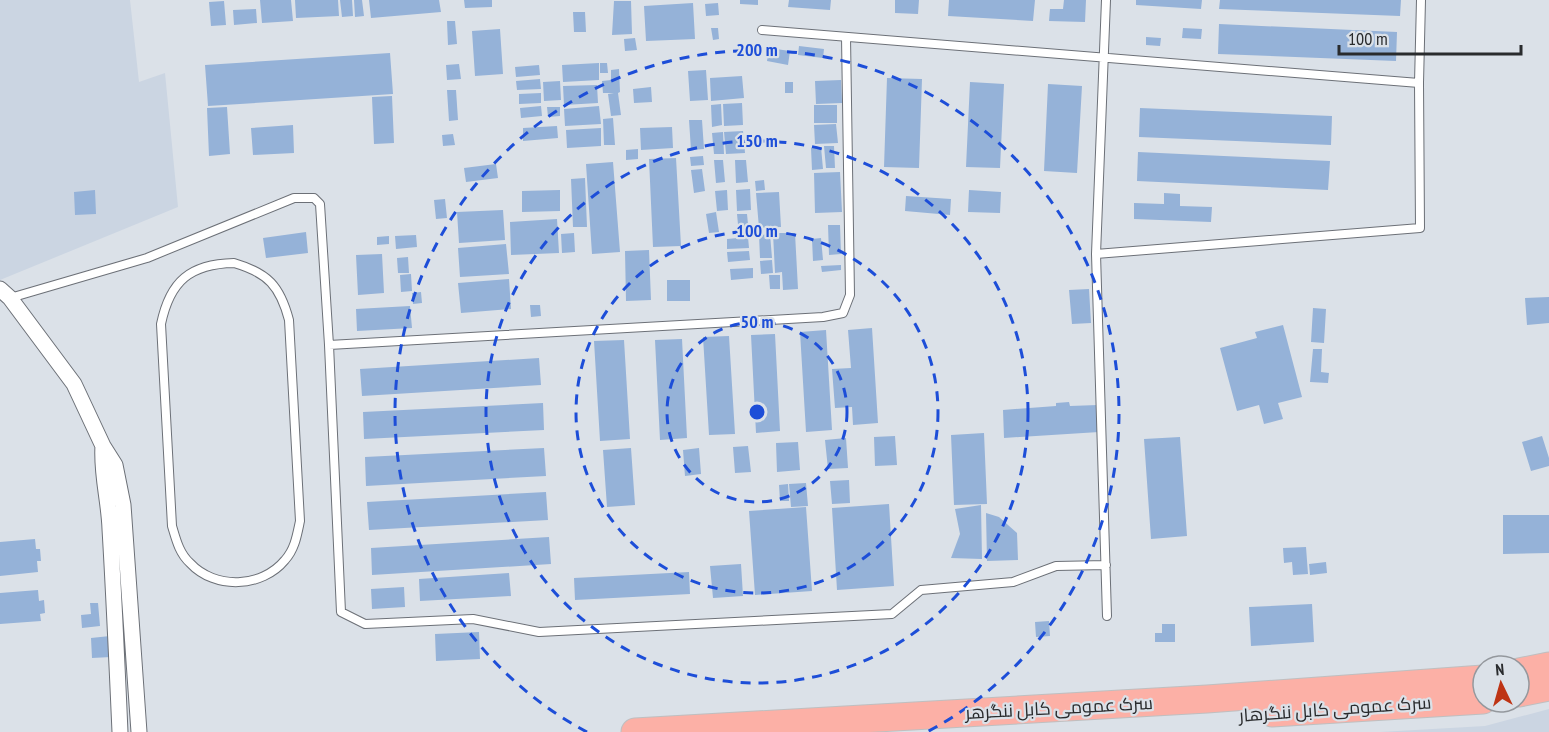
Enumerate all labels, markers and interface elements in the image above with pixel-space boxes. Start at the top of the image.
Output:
scale bar [1339,18,1520,56]
text: 100 m [1348,27,1388,50]
text: 200 m [736,38,778,61]
text: 150 m [736,129,778,152]
text: 100 m [736,219,778,242]
text: 50 m [741,310,773,333]
centre of rings [747,402,767,422]
north arrow [1471,654,1531,714]
text: N [1495,659,1505,679]
street label: سرک عمومی کابل ننگرهار [1237,690,1432,727]
street label: سرک عمومی کابل ننگرهر [963,691,1154,724]

